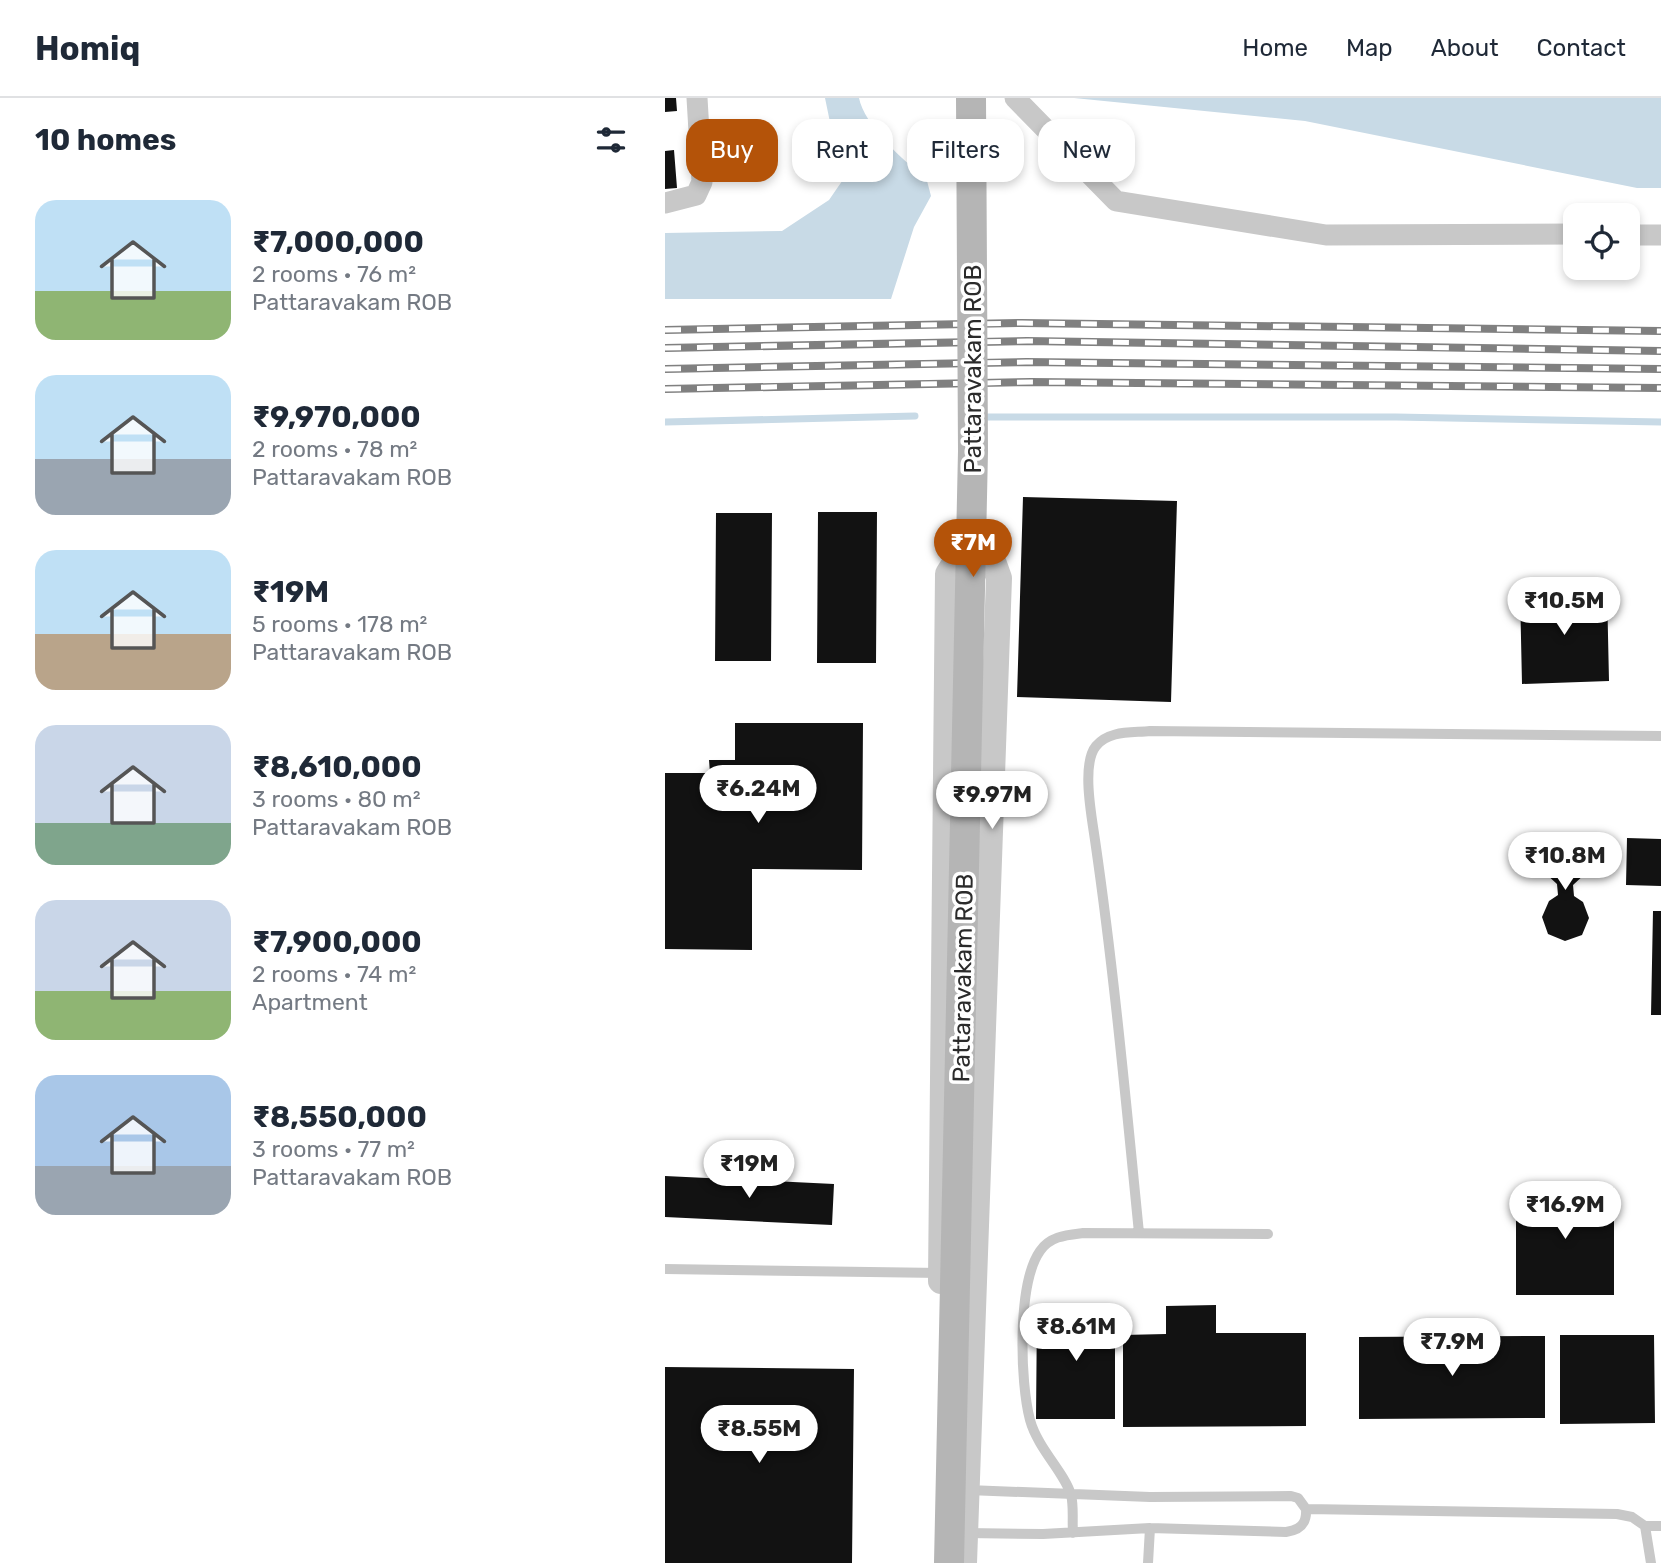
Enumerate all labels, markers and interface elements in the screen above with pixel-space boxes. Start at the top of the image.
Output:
text: Homiq [35,29,140,68]
text: Home [1242,34,1308,62]
text: Map [1346,34,1393,62]
text: About [1431,34,1499,62]
text: Contact [1537,34,1626,62]
chip: Buy [686,119,778,182]
chip: Rent [792,119,893,182]
chip: Filters [907,119,1024,182]
chip: New [1038,119,1135,182]
icon: filters [592,121,630,159]
text: 10 homes [35,122,176,158]
map controls [1563,203,1640,280]
button: locate [1563,203,1640,280]
text: ₹7,000,000 [252,224,424,260]
icon: home [91,228,175,312]
text: 2 rooms · 76 m² [252,260,416,288]
street label: Pattaravakam ROB [959,265,987,473]
text: Pattaravakam ROB [252,288,452,316]
text: ₹9,970,000 [252,399,421,435]
icon: home [91,403,175,487]
text: 2 rooms · 78 m² [252,435,417,463]
text: Pattaravakam ROB [252,463,452,491]
pin: ₹7M [939,519,1007,579]
text: ₹7M [950,528,996,556]
text: ₹19M [252,574,329,610]
icon: home [91,578,175,662]
pin: ₹10.5M [1507,578,1621,637]
text: ₹10.5M [1523,586,1605,614]
text: 5 rooms · 178 m² [252,610,427,638]
text: Pattaravakam ROB [252,638,452,666]
text: ₹8,610,000 [252,749,422,785]
icon: home [91,753,175,837]
pin: ₹6.24M [701,766,815,825]
pin: ₹9.97M [935,772,1049,831]
text: ₹6.24M [716,774,800,802]
text: ₹9.97M [952,780,1032,808]
text: 3 rooms · 80 m² [252,785,421,813]
text: Pattaravakam ROB [252,813,452,841]
pin: ₹10.8M [1508,832,1622,892]
text: ₹10.8M [1524,841,1606,869]
street label: Pattaravakam ROB [947,873,979,1083]
text: ₹7,900,000 [252,924,422,960]
icon: home [91,928,175,1012]
text: 2 rooms · 74 m² [252,960,416,988]
text: Apartment [252,988,368,1016]
text: ₹8,550,000 [252,1099,427,1135]
icon: home [91,1103,175,1187]
text: 3 rooms · 77 m² [252,1135,415,1163]
pin: ₹19M [708,1140,790,1200]
text: ₹19M [719,1149,779,1177]
text: Pattaravakam ROB [252,1163,452,1191]
pin: ₹16.9M [1508,1182,1622,1241]
text: ₹16.9M [1525,1190,1605,1218]
pin: ₹8.61M [1019,1304,1133,1363]
text: ₹8.61M [1036,1312,1116,1340]
pin: ₹7.9M [1403,1318,1501,1378]
text: ₹7.9M [1419,1327,1485,1355]
pin: ₹8.55M [702,1406,816,1465]
text: ₹8.55M [717,1414,801,1442]

